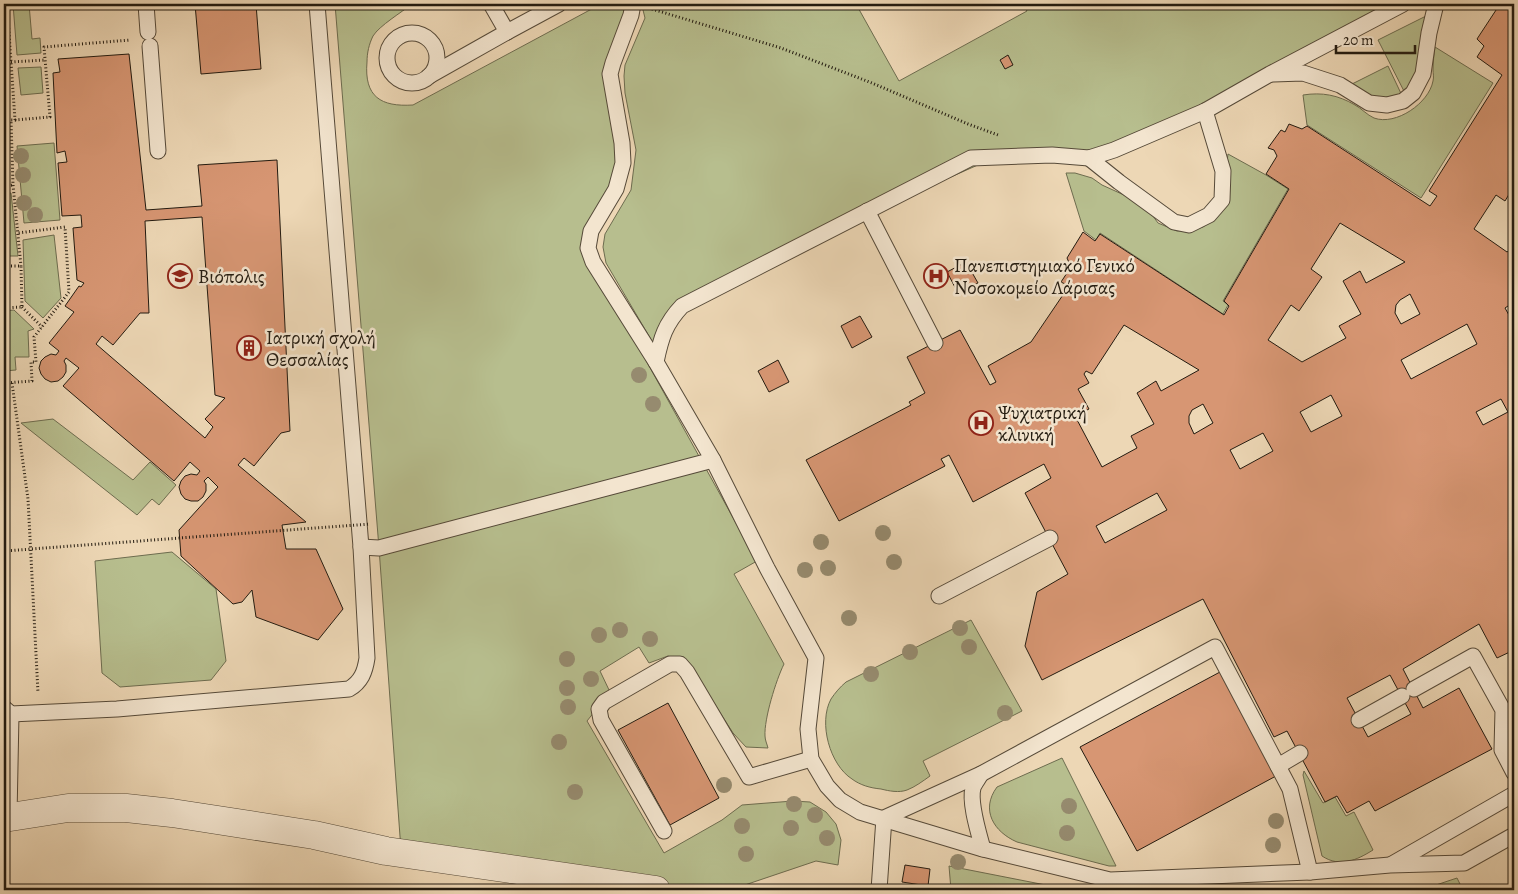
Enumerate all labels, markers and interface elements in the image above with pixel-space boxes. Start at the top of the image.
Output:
scale bar [1336,22,1414,54]
text: 20 m [1343,30,1374,50]
place label: Πανεπιστημιακό Γενικό Νοσοκομείο Λάρισας [954,253,1135,301]
school or university icon: Βιόπολις [167,263,193,289]
hospital icon: Πανεπιστημιακό Γενικό Νοσοκομείο Λάρισας [923,263,949,289]
place label: Βιόπολις [198,264,265,290]
place label: Ιατρική σχολή Θεσσαλίας [266,325,376,373]
building icon: Ιατρική σχολή Θεσσαλίας [236,335,262,361]
place label: Ψυχιατρική κλινική [998,400,1087,448]
hospital icon: Ψυχιατρική κλινική [968,410,994,436]

